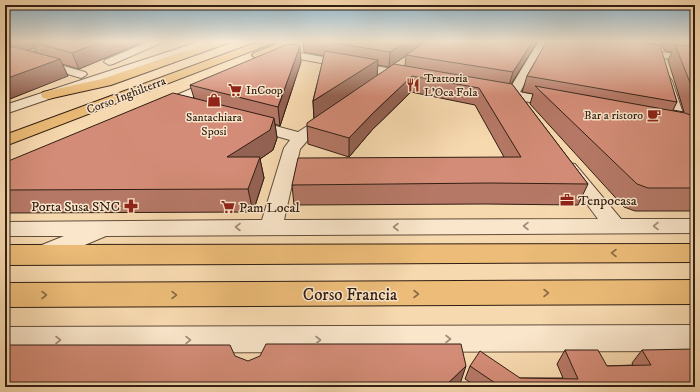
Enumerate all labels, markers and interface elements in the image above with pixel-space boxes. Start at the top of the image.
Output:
place label: Trattoria L'Oca Fola [424,71,478,100]
street label: Corso Inghilterra [85,73,169,117]
restaurant icon: Trattoria L'Oca Fola [405,77,421,93]
supermarket icon: InCoop [227,82,243,98]
place label: InCoop [246,83,283,98]
shop icon: Santachiara Sposi [206,92,222,108]
cafe icon: Bar a ristoro [646,107,662,123]
place label: Bar a ristoro [584,108,643,123]
place label: Santachiara Sposi [186,110,243,139]
office icon: Tenpocasa [559,192,575,208]
place label: Tenpocasa [578,192,637,210]
place label: Porta Susa SNC [31,198,120,216]
pharmacy icon: Porta Susa SNC [123,198,139,214]
supermarket icon: Pam Local [220,199,236,215]
place label: Pam Local [239,199,300,217]
one-way arrow [523,222,529,230]
one-way arrow [653,222,659,230]
one-way arrow [235,223,241,231]
one-way arrow [393,223,399,231]
one-way arrow [611,249,617,257]
street label: Corso Francia [303,284,398,306]
one-way arrow [543,289,549,297]
one-way arrow [413,290,419,298]
one-way arrow [41,291,47,299]
one-way arrow [171,291,177,299]
one-way arrow [445,335,451,343]
one-way arrow [55,336,61,344]
one-way arrow [185,336,191,344]
one-way arrow [315,336,321,344]

